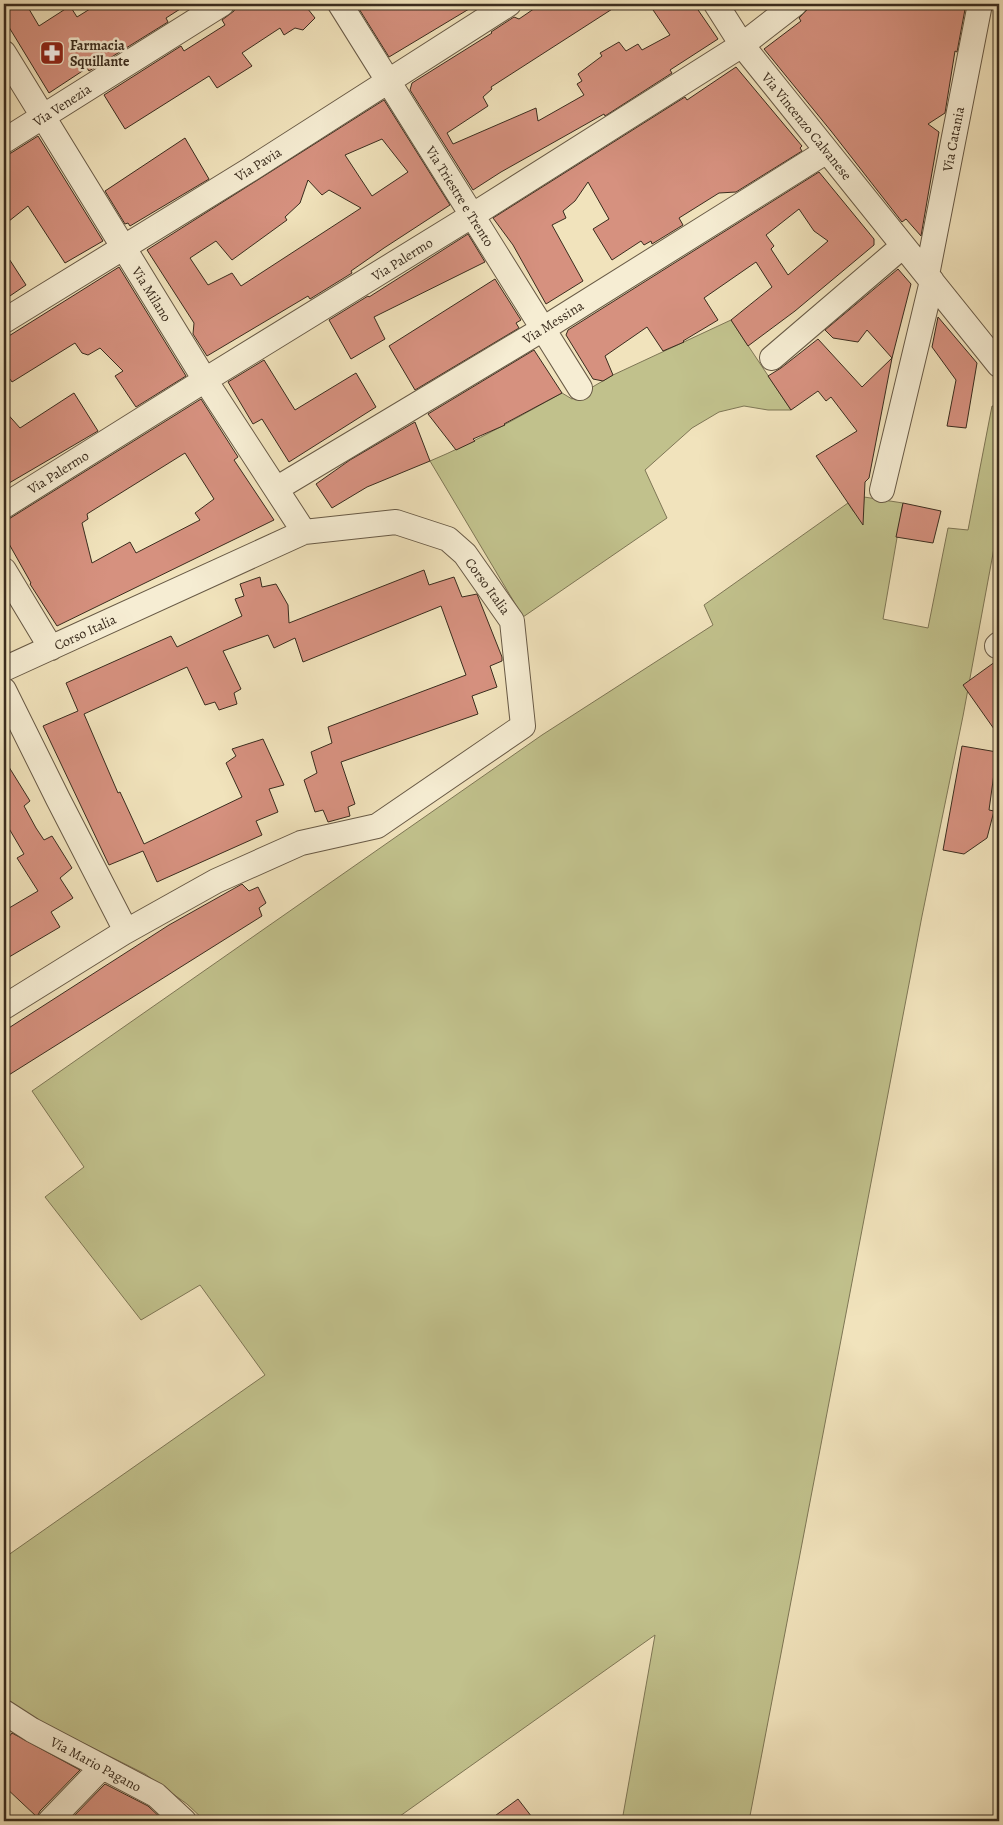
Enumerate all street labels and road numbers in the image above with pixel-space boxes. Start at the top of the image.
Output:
street label: Via Vincenzo Calvanese [757,68,856,184]
street label: Via Venezia [29,79,95,132]
street label: Via Catania [938,105,969,174]
street label: Via Triestre e Trento [420,141,498,250]
street label: Via Pavia [230,142,286,187]
street label: Via Palermo [367,233,437,286]
street label: Via Milano [127,262,176,325]
street label: Via Messina [518,296,588,349]
street label: Via Palermo [23,446,93,499]
street label: Corso Italia [460,554,515,619]
street label: Corso Italia [51,610,120,655]
street label: Via Mario Pagano [46,1732,145,1796]

